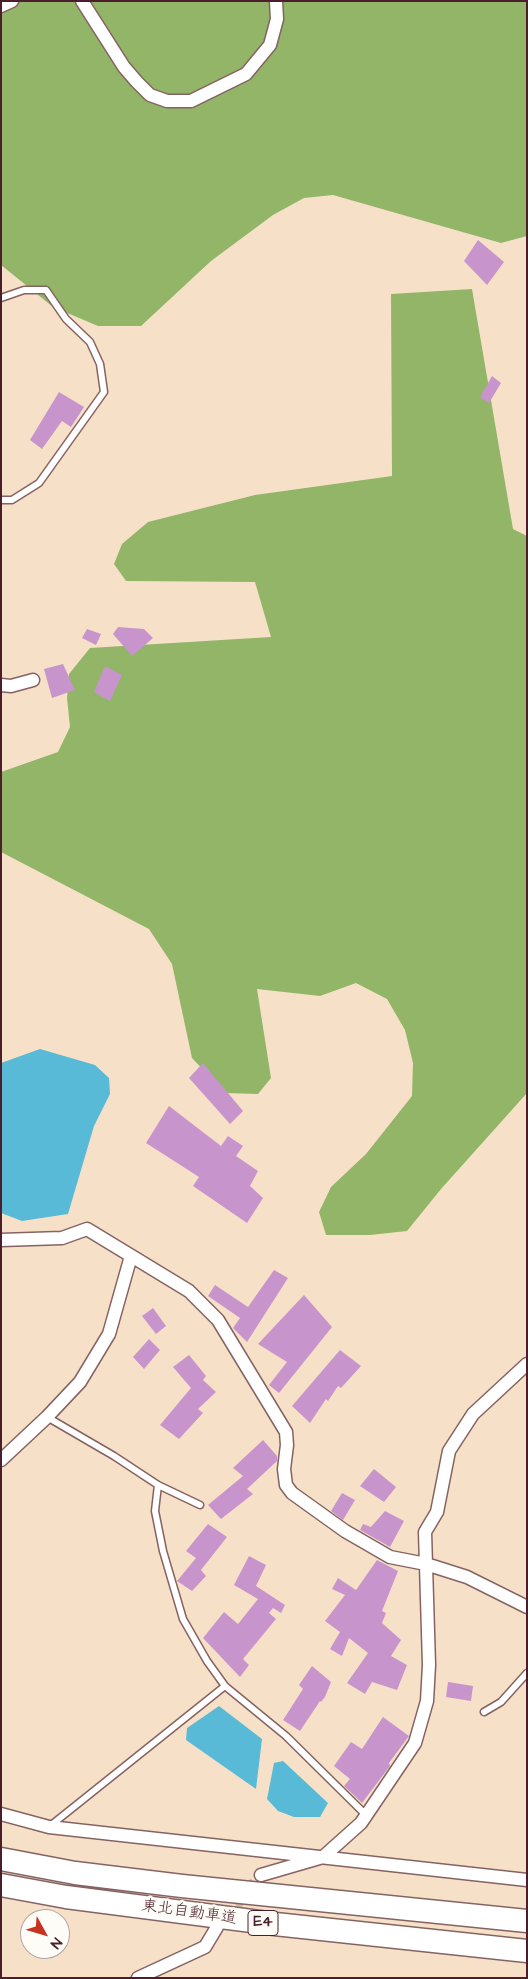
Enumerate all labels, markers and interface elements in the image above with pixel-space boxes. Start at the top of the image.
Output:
street label: 東北自動車道 [140,1897,238,1929]
north arrow [20,1909,70,1959]
road number: E4 [248,1910,278,1936]
text: N [45,1933,66,1953]

